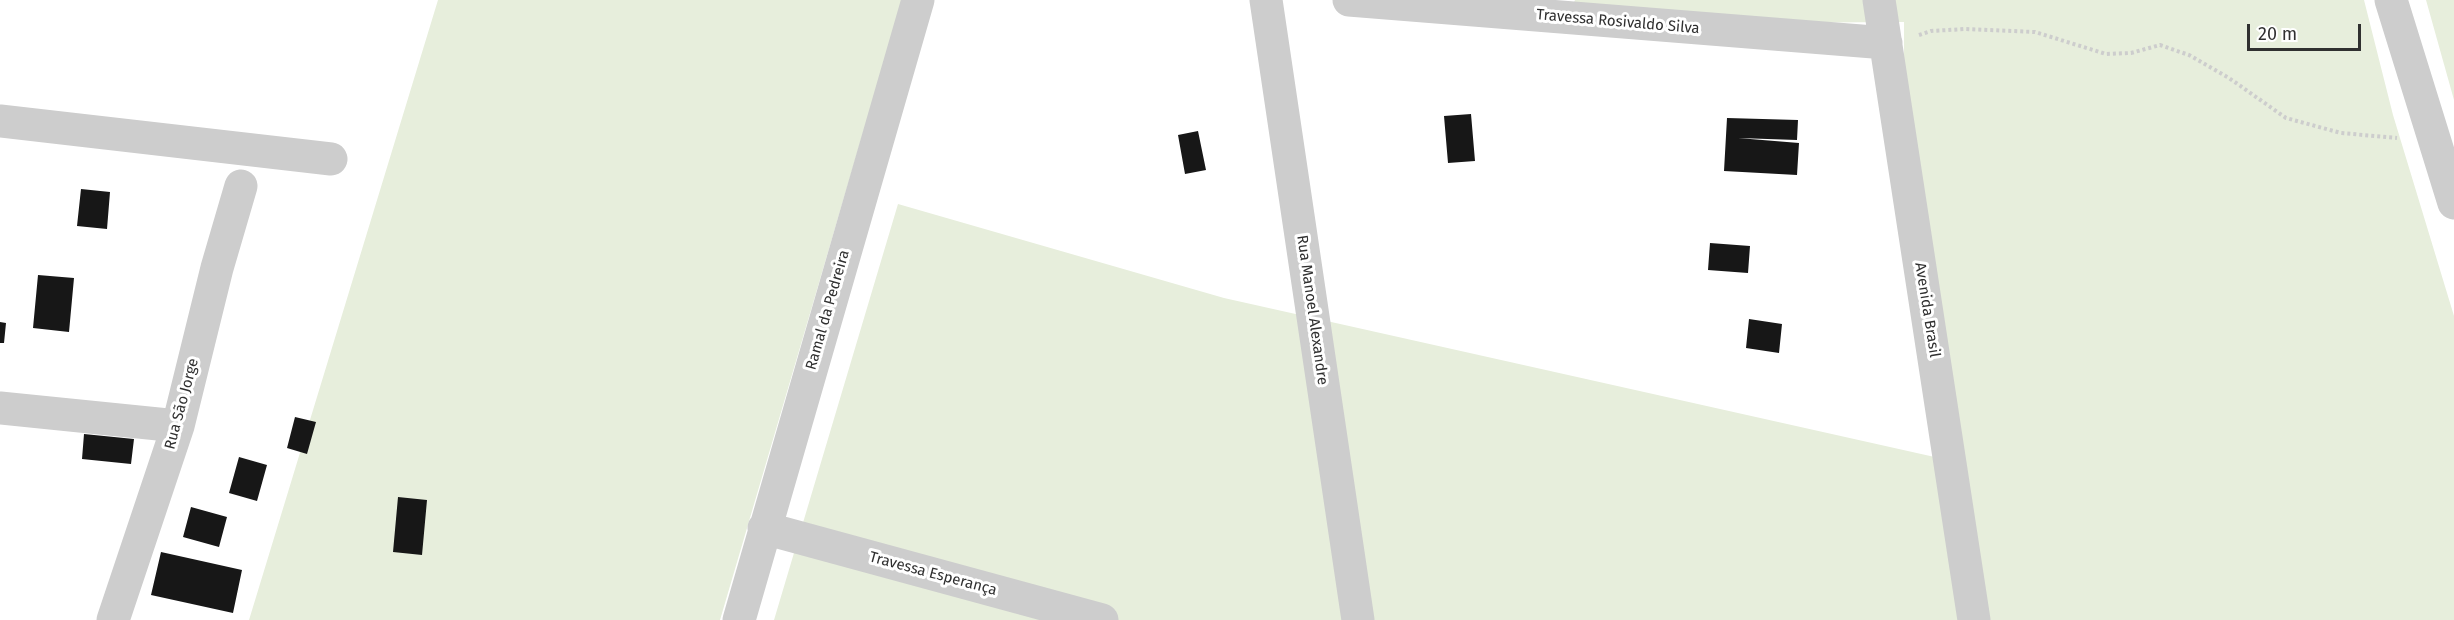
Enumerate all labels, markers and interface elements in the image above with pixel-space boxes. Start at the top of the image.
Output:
street label: Travessa Rosivaldo Silva [1536,6,1700,38]
scale bar [2250,12,2364,50]
text: 20 m [2258,23,2297,45]
street label: Rua Manoel Alexandre [1293,234,1331,386]
street label: Ramal da Pedreira [802,248,854,372]
street label: Avenida Brasil [1911,261,1943,359]
street label: Rua São Jorge [161,356,203,452]
street label: Travessa Esperança [867,548,999,600]

